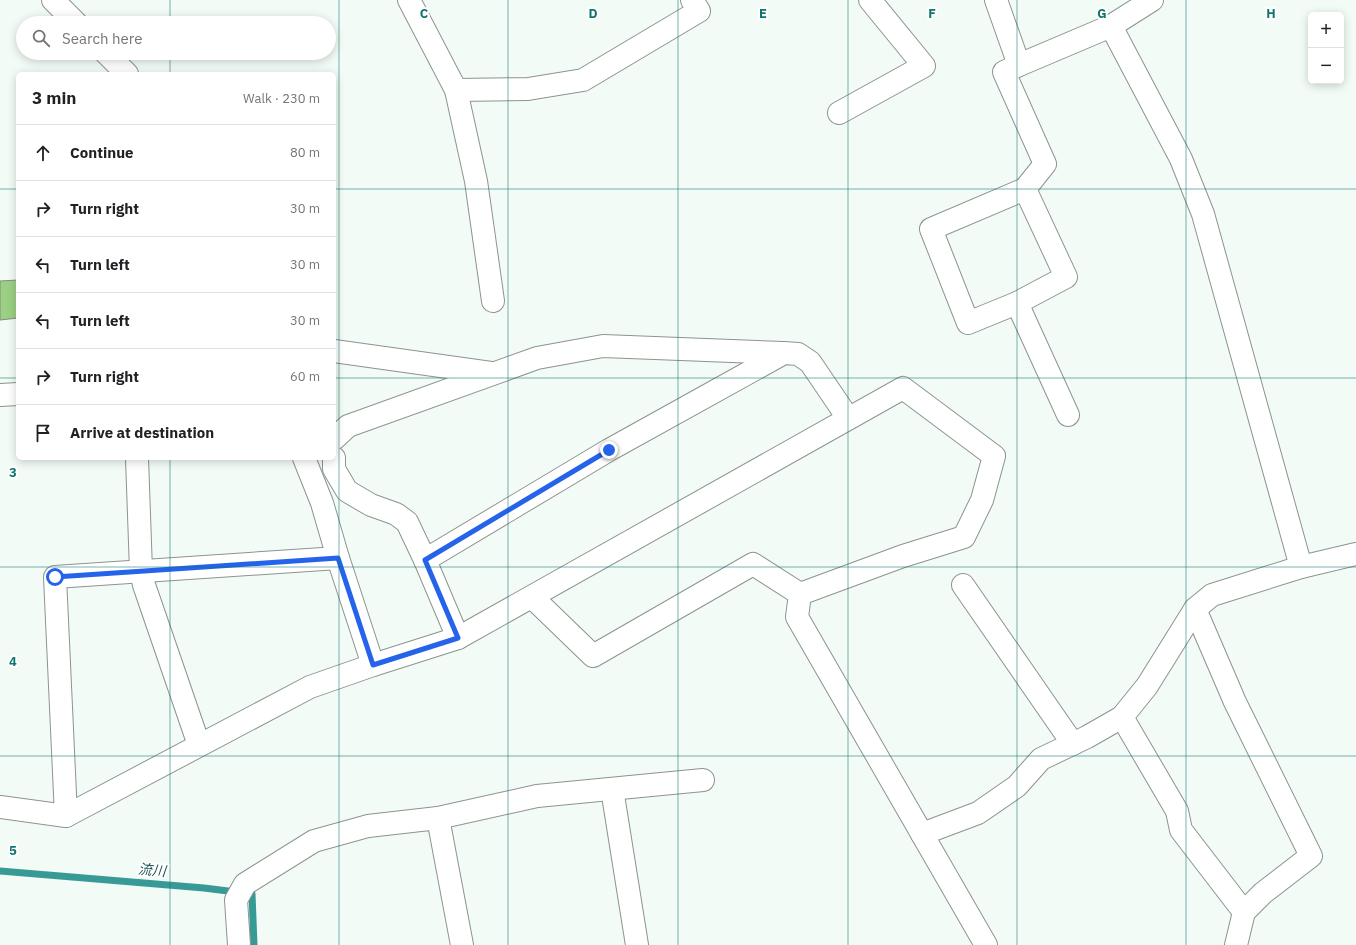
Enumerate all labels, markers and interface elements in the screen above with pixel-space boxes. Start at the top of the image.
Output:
text: C [420,5,429,22]
text: D [588,5,598,22]
text: E [759,5,767,22]
text: F [928,5,936,22]
text: G [1097,5,1107,22]
text: H [1266,5,1276,22]
map controls [1308,12,1344,84]
button: + [1308,12,1344,48]
search box [16,16,336,60]
icon: search [30,27,52,49]
text: Search here [62,29,142,48]
button: − [1308,48,1344,84]
text: 3 min [32,87,76,109]
text: Walk · 230 m [243,90,320,107]
icon: ahead [32,142,54,164]
text: Continue [70,143,134,162]
text: 80 m [290,144,320,161]
icon: right [32,198,54,220]
text: Turn right [70,199,139,218]
text: 30 m [290,200,320,217]
icon: left [32,254,54,276]
text: Turn left [70,255,130,274]
text: 30 m [290,256,320,273]
icon: left [32,310,54,332]
text: Turn left [70,311,130,330]
text: 30 m [290,312,320,329]
icon: right [32,366,54,388]
text: Turn right [70,367,139,386]
text: 60 m [290,368,320,385]
icon: arrive [32,422,54,444]
text: Arrive at destination [70,423,214,442]
route end [600,441,618,459]
text: 3 [9,464,17,481]
route start [46,568,64,586]
text: 4 [9,653,17,670]
text: 5 [9,842,17,859]
water label: 流川 [137,860,169,880]

